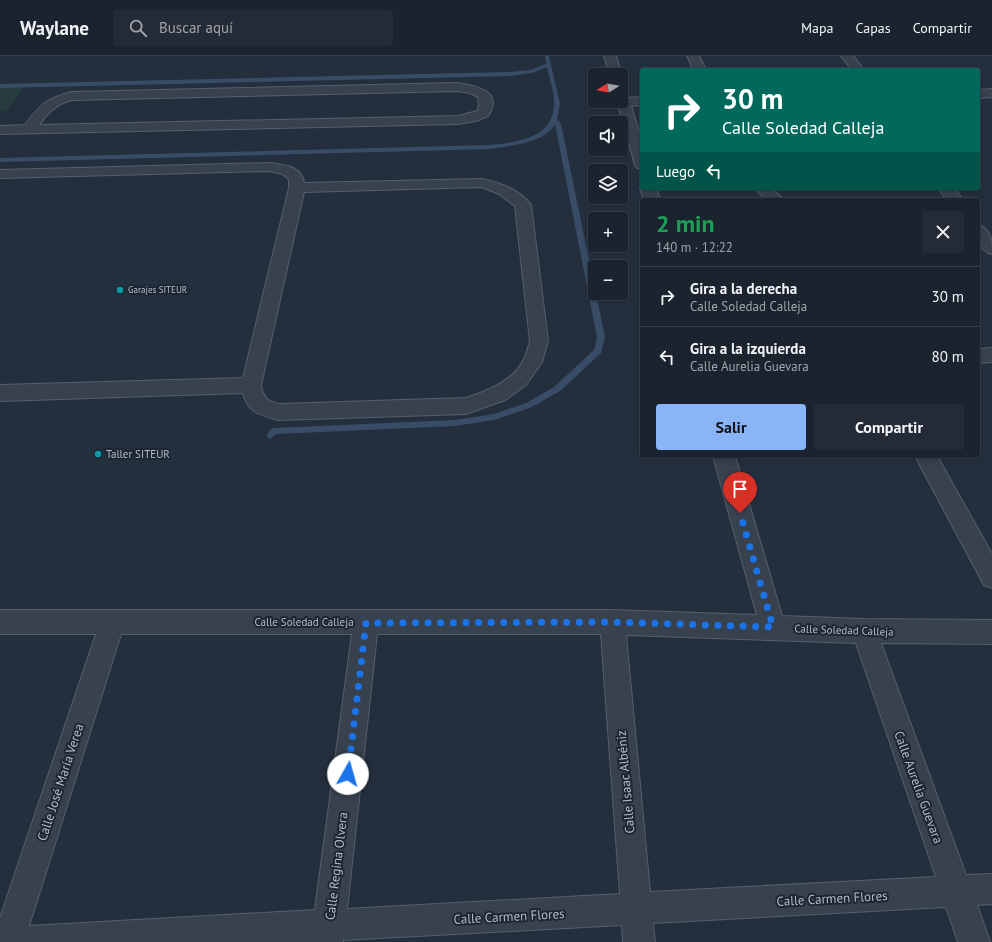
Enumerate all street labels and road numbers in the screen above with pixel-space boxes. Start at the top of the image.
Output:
street label: Calle Soledad Calleja [254,615,354,629]
street label: Calle Soledad Calleja [794,621,894,639]
street label: Calle José María Verea [33,721,87,843]
street label: Calle Isaac Albéniz [613,729,638,834]
street label: Calle Aurelia Guevara [890,729,947,846]
street label: Calle Regina Olvera [321,811,352,921]
street label: Calle Carmen Flores [776,887,888,910]
street label: Calle Carmen Flores [453,905,565,928]

